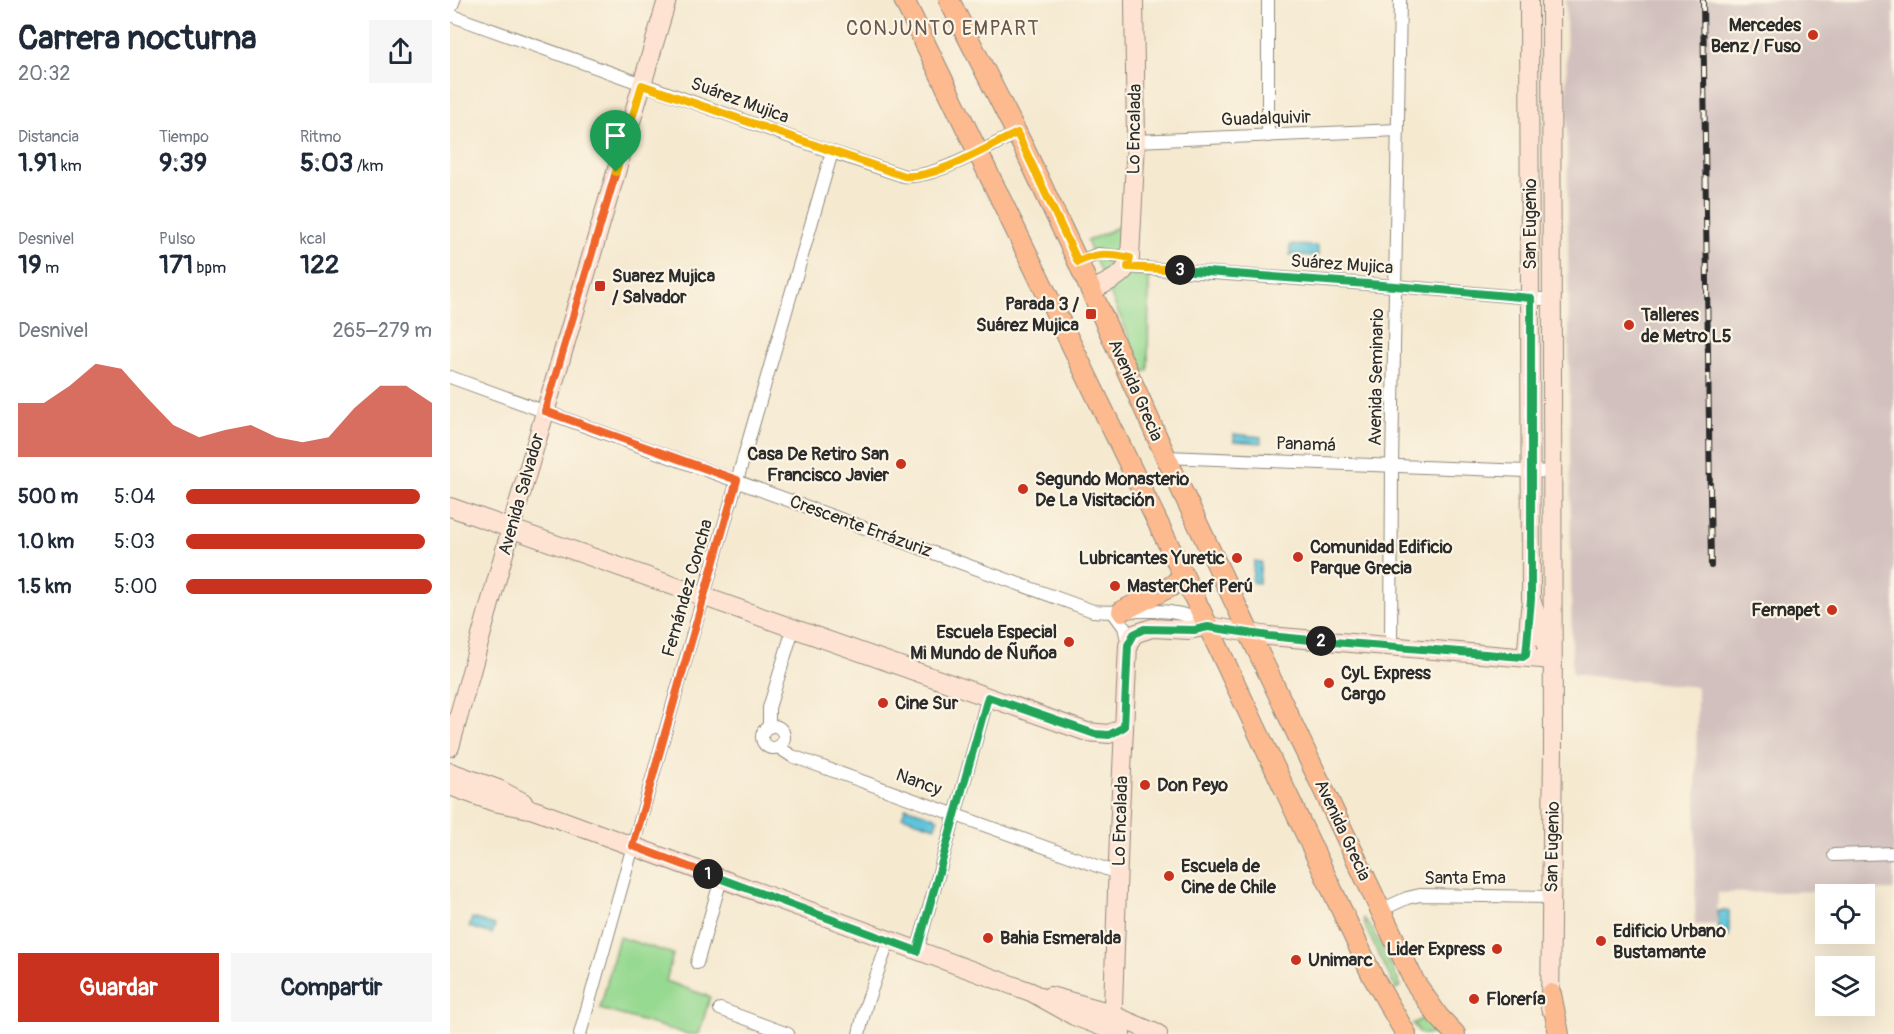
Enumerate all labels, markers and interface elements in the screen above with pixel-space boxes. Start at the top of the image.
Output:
place label: Mercedes Benz / Fuso [1711,14,1802,58]
district label: CONJUNTO EMPART [846,16,1040,41]
text: Carrera nocturna [18,18,257,59]
button: share [369,20,432,83]
marker: Mercedes Benz / Fuso [1806,28,1820,42]
text: 20:32 [18,61,71,86]
street label: Suárez Mujica [687,72,792,129]
street label: Lo Encalada [1122,83,1147,175]
street label: Guadalquivir [1221,105,1312,132]
pin [590,110,641,172]
icon: arrive [599,119,632,152]
text: Distancia [18,127,79,147]
text: Tiempo [159,127,209,147]
text: Ritmo [300,127,341,147]
text: 1.91 [18,147,57,179]
text: 9:39 [159,147,207,179]
text: 5:03 [300,147,353,179]
text: km [57,156,82,176]
text: /km [353,156,383,176]
street label: San Eugenio [1519,178,1542,270]
text: Desnivel [18,229,74,249]
text: Pulso [159,229,195,249]
text: kcal [300,229,326,249]
text: 19 [18,249,42,281]
text: 171 [159,249,193,281]
text: 122 [300,249,339,281]
street label: Suárez Mujica [1290,249,1394,280]
pin: 3 [1165,255,1195,285]
text: m [42,258,59,278]
text: bpm [193,258,226,278]
text: 3 [1176,260,1184,280]
place label: Suarez Mujica / Salvador [612,265,716,309]
marker: Suarez Mujica / Salvador [593,279,607,293]
place label: Parada 3 / Suárez Mujica [976,293,1080,337]
place label: Talleres de Metro L5 [1640,304,1732,348]
marker: Parada 3 / Suárez Mujica [1084,307,1098,321]
street label: Avenida Seminario [1364,308,1389,446]
text: Desnivel [18,318,88,343]
text: 265–279 m [332,318,432,343]
marker: Talleres de Metro L5 [1622,318,1636,332]
street label: Avenida Grecia [1103,336,1168,445]
street label: Avenida Salvador [493,430,550,558]
street label: Panamá [1276,432,1336,457]
place label: Casa De Retiro San Francisco Javier [747,443,890,487]
marker: Casa De Retiro San Francisco Javier [894,457,908,471]
place label: Segundo Monasterio De La Visitación [1035,468,1190,512]
marker: Segundo Monasterio De La Visitación [1016,482,1030,496]
text: 500 m [18,484,78,509]
text: 5:04 [114,484,155,509]
street label: Crescente Errázuriz [786,490,935,563]
street label: Fernández Concha [657,517,718,660]
text: 1.0 km [18,529,74,554]
text: 5:03 [114,529,155,554]
place label: Comunidad Edificio Parque Grecia [1310,536,1453,580]
place label: Lubricantes Yuretic [1079,547,1225,570]
marker: Comunidad Edificio Parque Grecia [1291,550,1305,564]
marker: Lubricantes Yuretic [1230,551,1244,565]
text: 1.5 km [18,574,71,599]
text: 5:00 [114,574,158,599]
place label: MasterChef Perú [1127,575,1253,598]
marker: MasterChef Perú [1108,579,1122,593]
place label: Fernapet [1751,599,1821,622]
marker: Fernapet [1825,603,1839,617]
place label: Escuela Especial Mi Mundo de Ñuñoa [910,621,1058,665]
pin: 2 [1306,626,1336,656]
text: 2 [1317,631,1325,651]
marker: Escuela Especial Mi Mundo de Ñuñoa [1062,635,1076,649]
place label: CyL Express Cargo [1341,662,1432,706]
marker: CyL Express Cargo [1322,676,1336,690]
place label: Cine Sur [895,692,959,715]
marker: Cine Sur [876,696,890,710]
street label: Nancy [893,764,945,801]
place label: Don Peyo [1157,774,1228,797]
street label: Lo Encalada [1107,775,1134,867]
street label: Avenida Grecia [1309,776,1376,885]
marker: Don Peyo [1138,778,1152,792]
street label: San Eugenio [1540,801,1565,893]
place label: Escuela de Cine de Chile [1181,855,1277,899]
pin: 1 [693,859,723,889]
text: 1 [705,864,711,884]
street label: Santa Ema [1424,867,1506,890]
marker: Escuela de Cine de Chile [1162,869,1176,883]
map controls [1815,884,1875,1016]
button: locate [1815,884,1875,944]
place label: Edificio Urbano Bustamante [1613,920,1726,964]
place label: Bahia Esmeralda [1000,927,1122,950]
marker: Bahia Esmeralda [981,931,995,945]
marker: Edificio Urbano Bustamante [1594,934,1608,948]
place label: Lider Express [1386,938,1486,961]
marker: Lider Express [1490,942,1504,956]
place label: Unimarc [1308,949,1373,972]
button: Guardar [18,953,219,1022]
button: Compartir [231,953,432,1022]
marker: Unimarc [1289,953,1303,967]
button: layers [1815,956,1875,1016]
place label: Florería [1486,988,1546,1011]
marker: Florería [1467,992,1481,1006]

